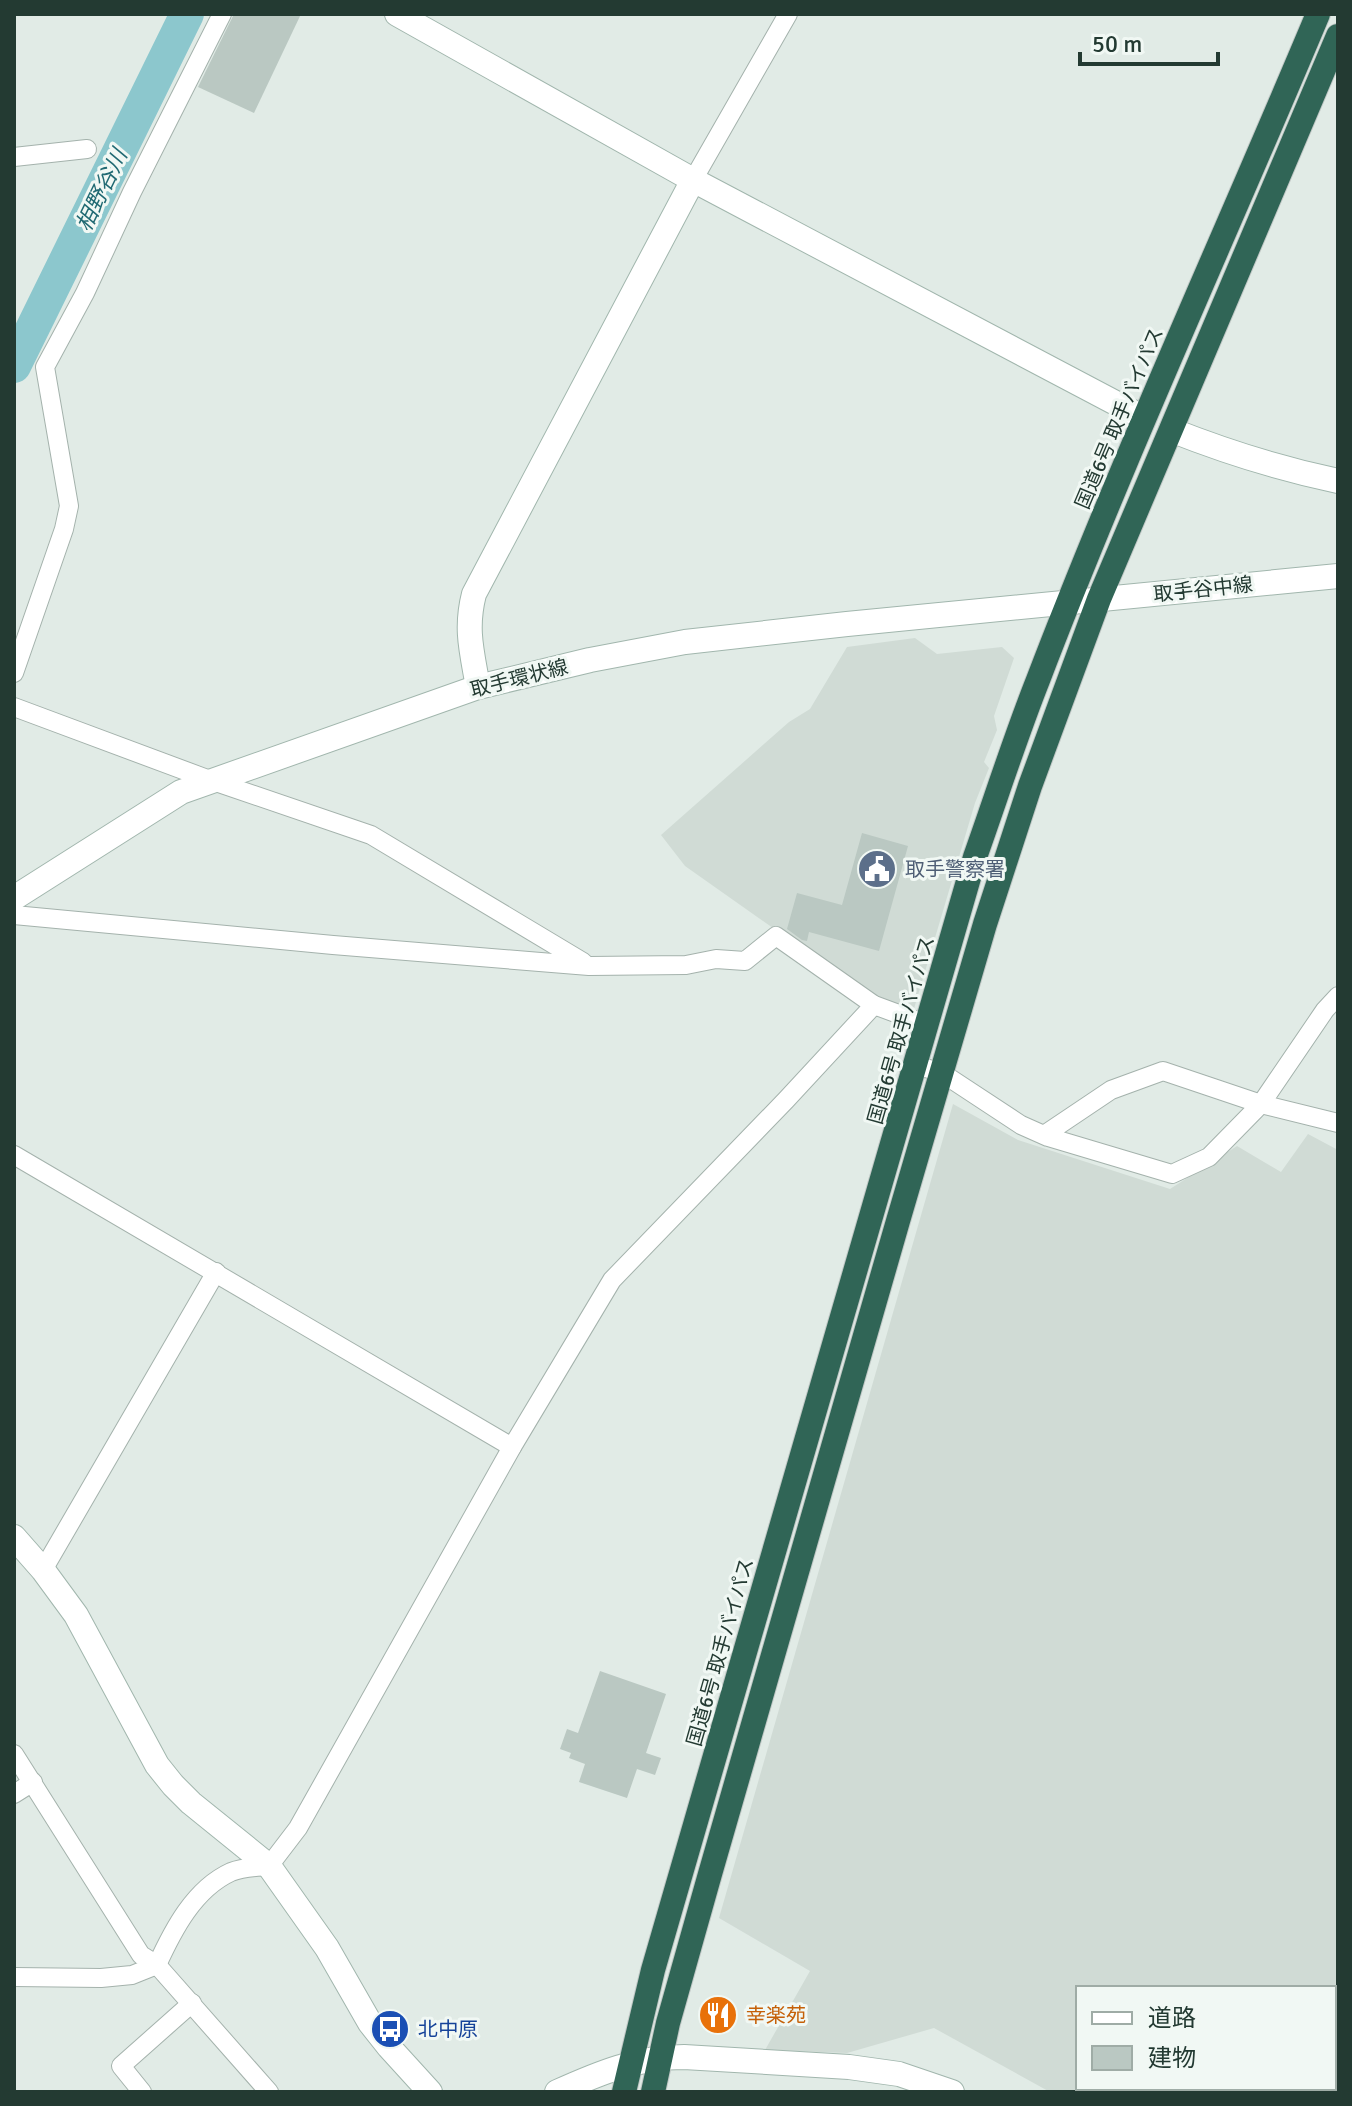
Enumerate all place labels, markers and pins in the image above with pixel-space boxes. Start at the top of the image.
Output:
public building icon: 取手警察署 [856,848,898,890]
place label: 取手警察署 [905,857,1005,882]
restaurant icon: 幸楽苑 [697,1994,739,2036]
place label: 幸楽苑 [746,2003,806,2028]
bus stop icon: 北中原 [369,2008,411,2050]
place label: 北中原 [418,2017,478,2042]

